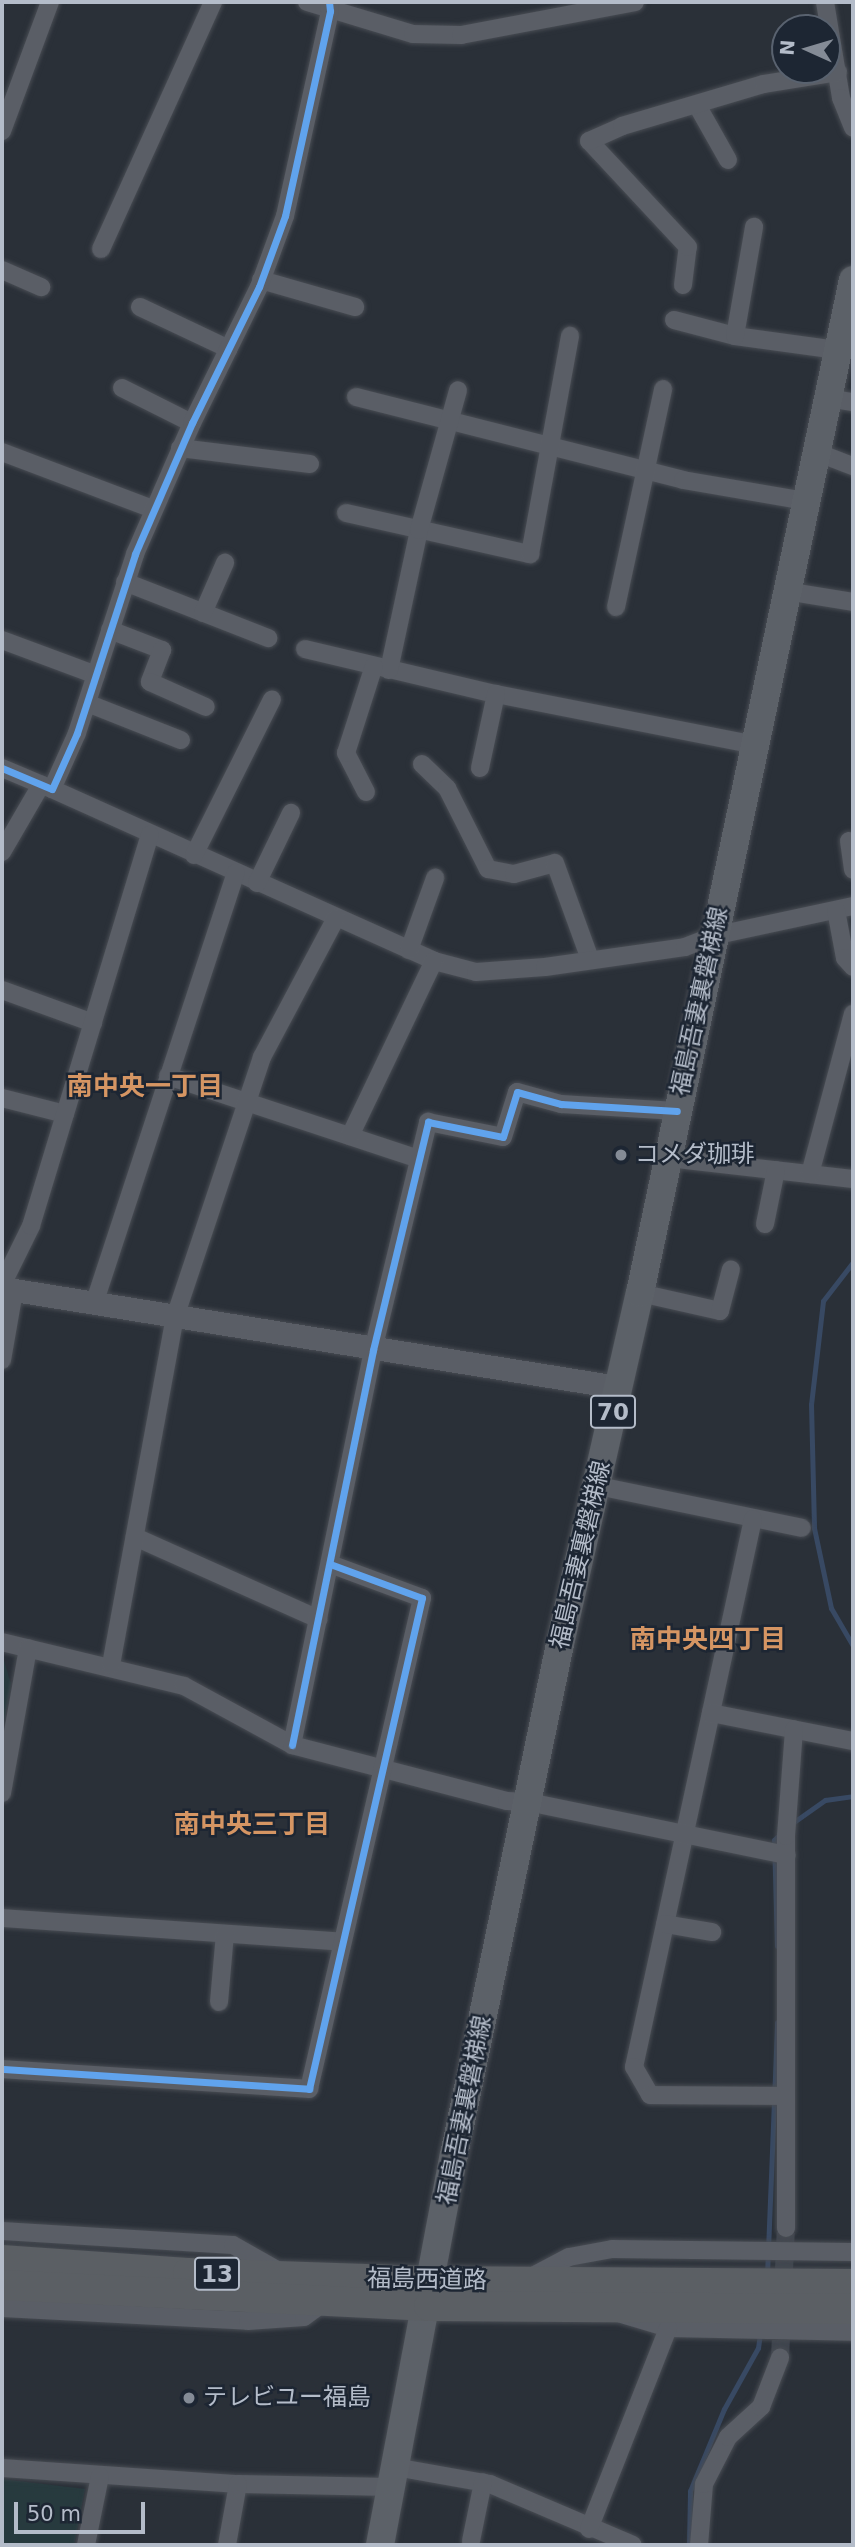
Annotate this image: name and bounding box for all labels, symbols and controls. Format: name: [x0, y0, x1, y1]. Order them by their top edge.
north arrow: [771, 14, 841, 84]
text: N: [776, 39, 799, 56]
street label: 福島吾妻裏磐梯線: [666, 904, 734, 1098]
district label: 南中央一丁目: [67, 1071, 223, 1103]
place label: コメダ珈琲: [635, 1141, 755, 1169]
marker: コメダ珈琲: [613, 1147, 629, 1163]
road number: 70: [588, 1392, 638, 1432]
street label: 福島吾妻裏磐梯線: [545, 1458, 617, 1652]
district label: 南中央四丁目: [630, 1624, 786, 1656]
district label: 南中央三丁目: [174, 1809, 330, 1841]
street label: 福島吾妻裏磐梯線: [433, 2013, 497, 2207]
road number: 13: [192, 2254, 242, 2294]
street label: 福島西道路: [367, 2265, 487, 2295]
place label: テレビユー福島: [203, 2384, 371, 2412]
marker: テレビユー福島: [181, 2390, 197, 2406]
scale bar: [18, 2488, 149, 2532]
text: 50 m: [27, 2502, 81, 2526]

